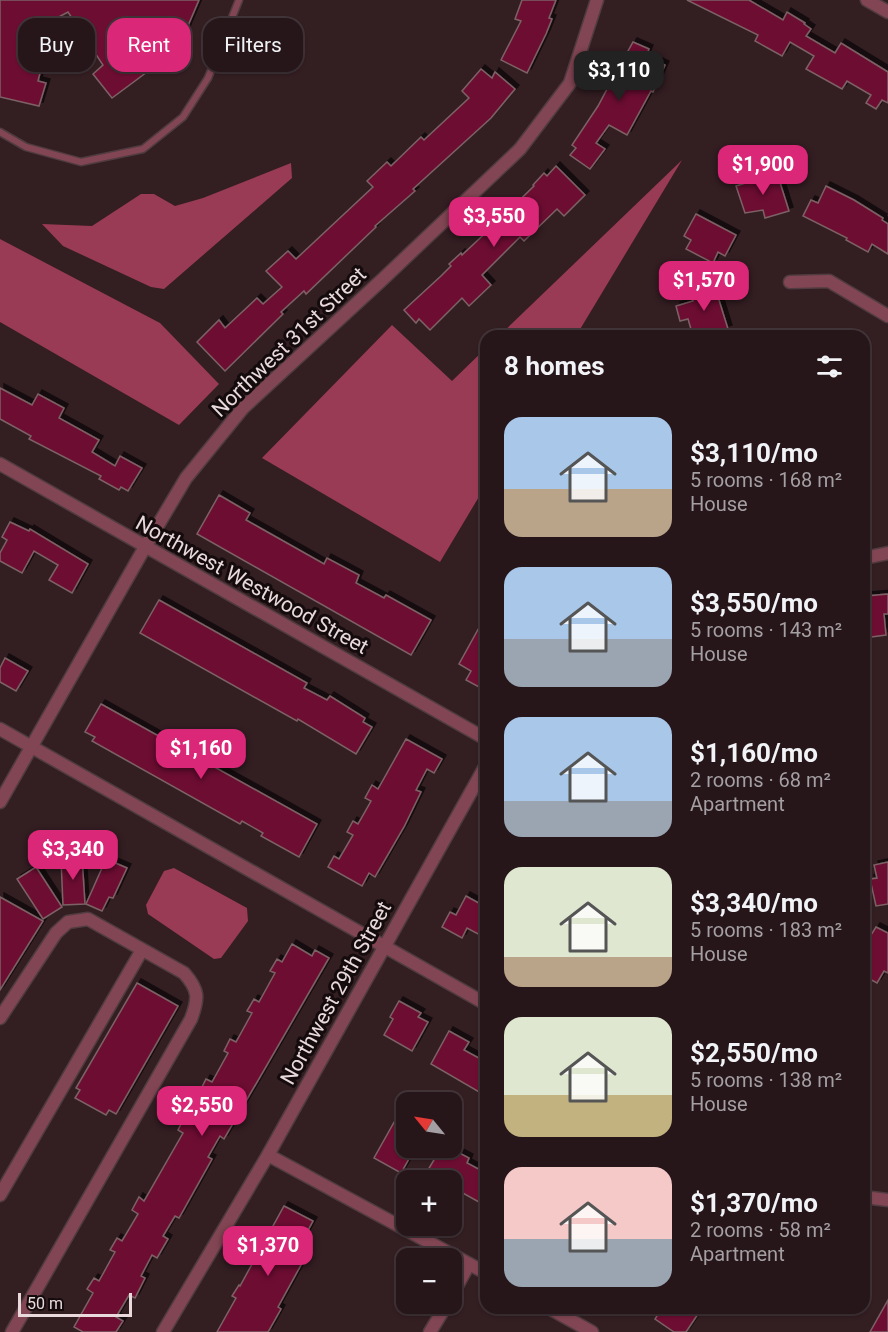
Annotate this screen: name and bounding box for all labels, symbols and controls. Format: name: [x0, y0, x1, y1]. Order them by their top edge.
chip: Buy: [18, 18, 95, 72]
chip: Rent: [107, 18, 191, 72]
chip: Filters: [203, 18, 303, 72]
pin: $3,110: [570, 51, 668, 102]
text: $3,110: [588, 58, 650, 82]
pin: $1,900: [714, 145, 812, 196]
text: $1,900: [732, 152, 794, 176]
pin: $3,550: [445, 197, 543, 248]
text: $3,550: [463, 204, 525, 228]
pin: $1,570: [655, 261, 753, 312]
street label: Northwest 31st Street: [207, 262, 371, 422]
text: $1,570: [673, 268, 735, 292]
icon: filters: [813, 350, 846, 383]
text: 8 homes: [504, 351, 605, 381]
text: $3,110/mo: [690, 438, 818, 468]
icon: home: [552, 441, 624, 513]
text: 5 rooms · 168 m²: [690, 468, 842, 492]
text: House: [690, 492, 748, 516]
street label: Northwest Westwood Street: [132, 511, 373, 659]
text: $3,550/mo: [690, 588, 818, 618]
icon: home: [552, 591, 624, 663]
text: 5 rooms · 143 m²: [690, 618, 842, 642]
text: House: [690, 642, 748, 666]
pin: $1,160: [152, 729, 250, 780]
text: $1,160: [170, 736, 232, 760]
text: $1,160/mo: [690, 738, 818, 768]
icon: home: [552, 741, 624, 813]
text: 2 rooms · 68 m²: [690, 768, 831, 792]
text: Apartment: [690, 792, 785, 816]
pin: $3,340: [24, 830, 122, 881]
text: $3,340: [42, 837, 104, 861]
text: $3,340/mo: [690, 888, 818, 918]
icon: home: [552, 891, 624, 963]
street label: Northwest 29th Street: [276, 897, 396, 1089]
text: 5 rooms · 183 m²: [690, 918, 842, 942]
text: House: [690, 942, 748, 966]
text: $2,550/mo: [690, 1038, 818, 1068]
icon: home: [552, 1041, 624, 1113]
text: 5 rooms · 138 m²: [690, 1068, 842, 1092]
pin: $2,550: [153, 1086, 251, 1137]
north arrow: [396, 1092, 462, 1158]
map controls: [396, 1092, 462, 1314]
text: House: [690, 1092, 748, 1116]
text: $2,550: [171, 1093, 233, 1117]
button: +: [396, 1170, 462, 1236]
text: $1,370/mo: [690, 1188, 818, 1218]
icon: home: [552, 1191, 624, 1263]
text: 2 rooms · 58 m²: [690, 1218, 831, 1242]
pin: $1,370: [219, 1226, 317, 1277]
text: $1,370: [237, 1233, 299, 1257]
text: Apartment: [690, 1242, 785, 1266]
button: −: [396, 1248, 462, 1314]
scale bar: [18, 1290, 132, 1318]
text: 50 m: [27, 1294, 63, 1313]

